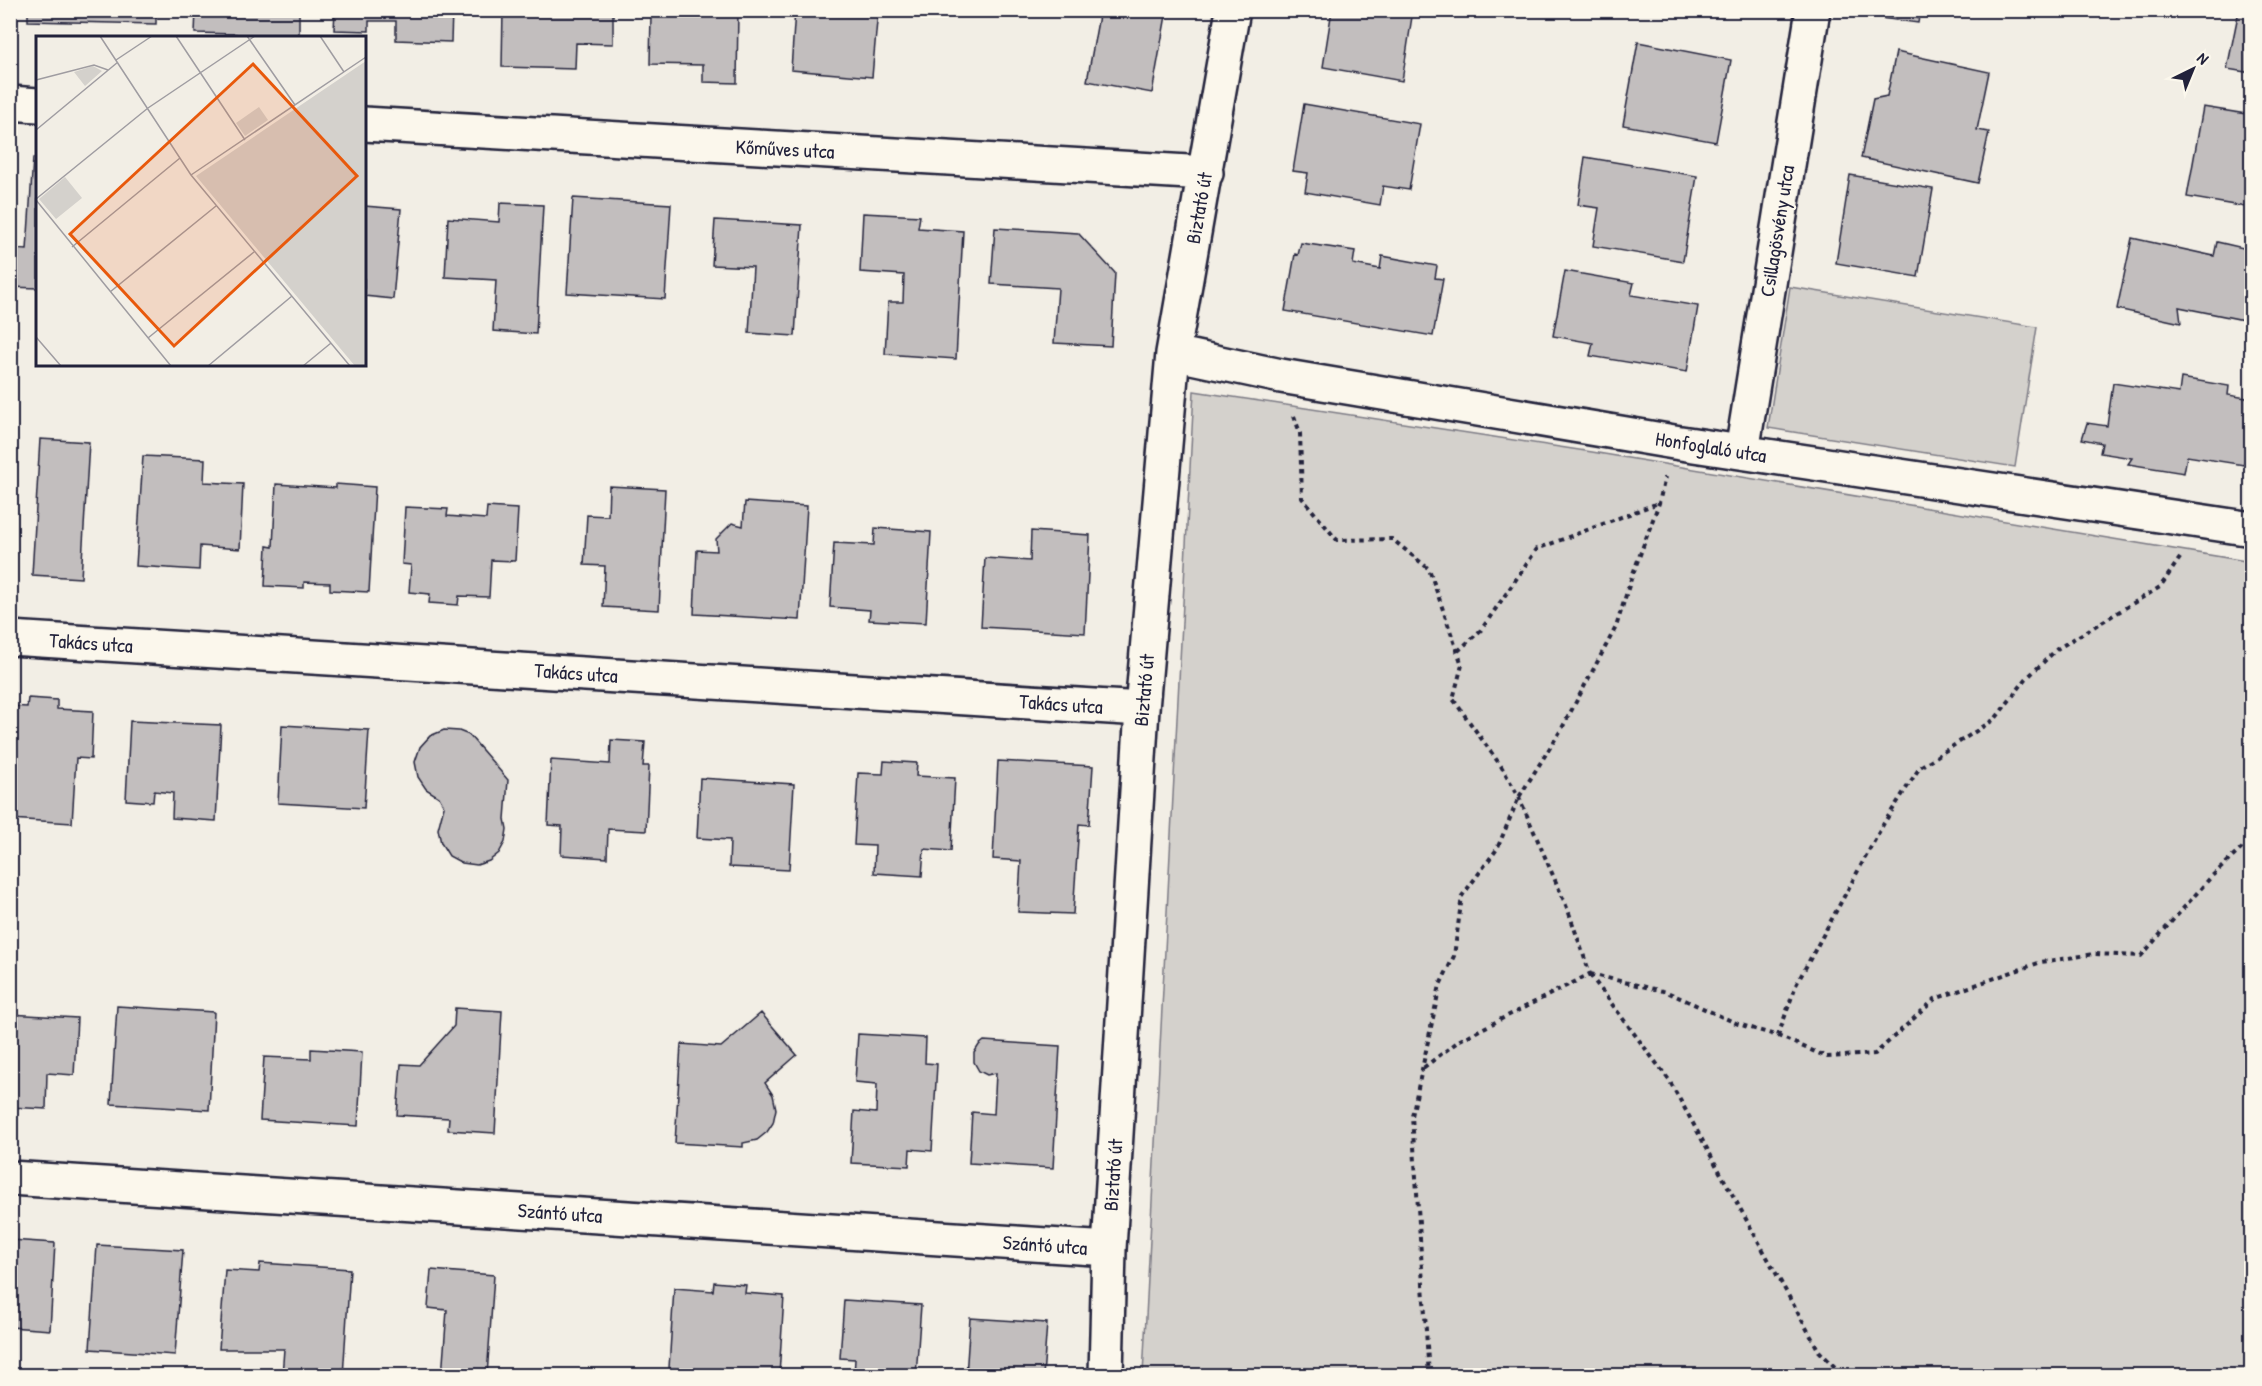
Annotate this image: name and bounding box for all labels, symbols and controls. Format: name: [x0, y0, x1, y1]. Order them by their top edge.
inset map: [36, 36, 366, 366]
north arrow: [2163, 39, 2223, 99]
text: N: [2193, 47, 2214, 69]
street label: Kőműves utca: [735, 132, 835, 165]
street label: Csillagösvény utca: [1753, 163, 1800, 299]
street label: Biztató út: [1179, 169, 1218, 246]
street label: Honfoglaló utca: [1654, 424, 1769, 469]
street label: Takács utca: [48, 626, 134, 659]
street label: Biztató út: [1127, 652, 1160, 727]
street label: Takács utca: [533, 656, 619, 689]
street label: Takács utca: [1018, 687, 1104, 720]
street label: Biztató út: [1097, 1137, 1129, 1212]
street label: Szántó utca: [517, 1196, 603, 1229]
street label: Szántó utca: [1002, 1228, 1088, 1261]

